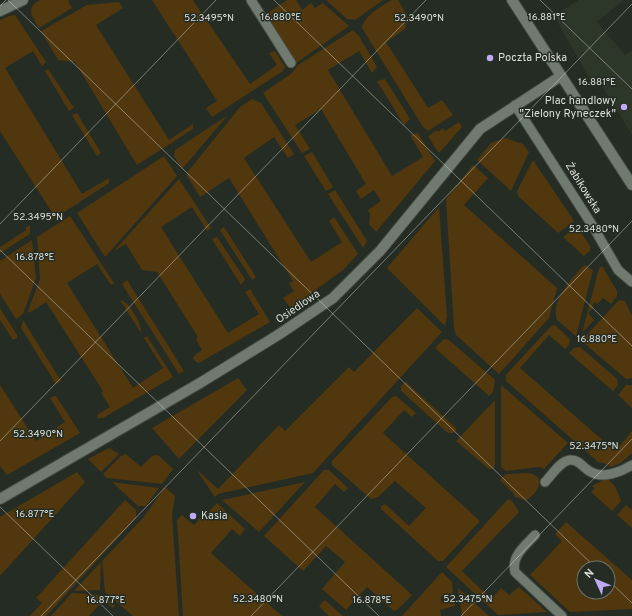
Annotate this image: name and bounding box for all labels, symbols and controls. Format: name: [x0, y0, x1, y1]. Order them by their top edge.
text: 16.880°E: [261, 11, 301, 24]
text: 16.881°E: [528, 11, 566, 24]
text: 52.3495°N: [184, 12, 234, 25]
text: 52.3490°N: [394, 12, 444, 25]
place label: Poczta Polska: [498, 51, 567, 65]
marker: Poczta Polska: [485, 53, 495, 63]
text: 16.881°E: [578, 76, 616, 89]
place label: Plac handlowy "Zielony Ryneczek": [520, 94, 616, 121]
marker: Plac handlowy "Zielony Ryneczek": [619, 102, 629, 112]
street label: Żabikowska: [562, 159, 605, 216]
text: 52.3495°N: [13, 211, 63, 224]
text: 52.3480°N: [569, 223, 619, 236]
text: 16.878°E: [15, 251, 55, 264]
street label: Osiedlowa: [273, 287, 323, 327]
text: 16.880°E: [577, 333, 617, 346]
text: 52.3490°N: [13, 428, 63, 441]
text: 52.3475°N: [569, 440, 619, 453]
text: 16.877°E: [16, 508, 54, 521]
place label: Kasia: [201, 509, 228, 523]
marker: Kasia: [188, 511, 198, 521]
north arrow: [576, 560, 616, 600]
text: N: [582, 566, 597, 581]
text: 52.3480°N: [233, 593, 283, 606]
text: 52.3475°N: [443, 593, 493, 606]
text: 16.877°E: [87, 594, 125, 607]
text: 16.878°E: [352, 594, 392, 607]

